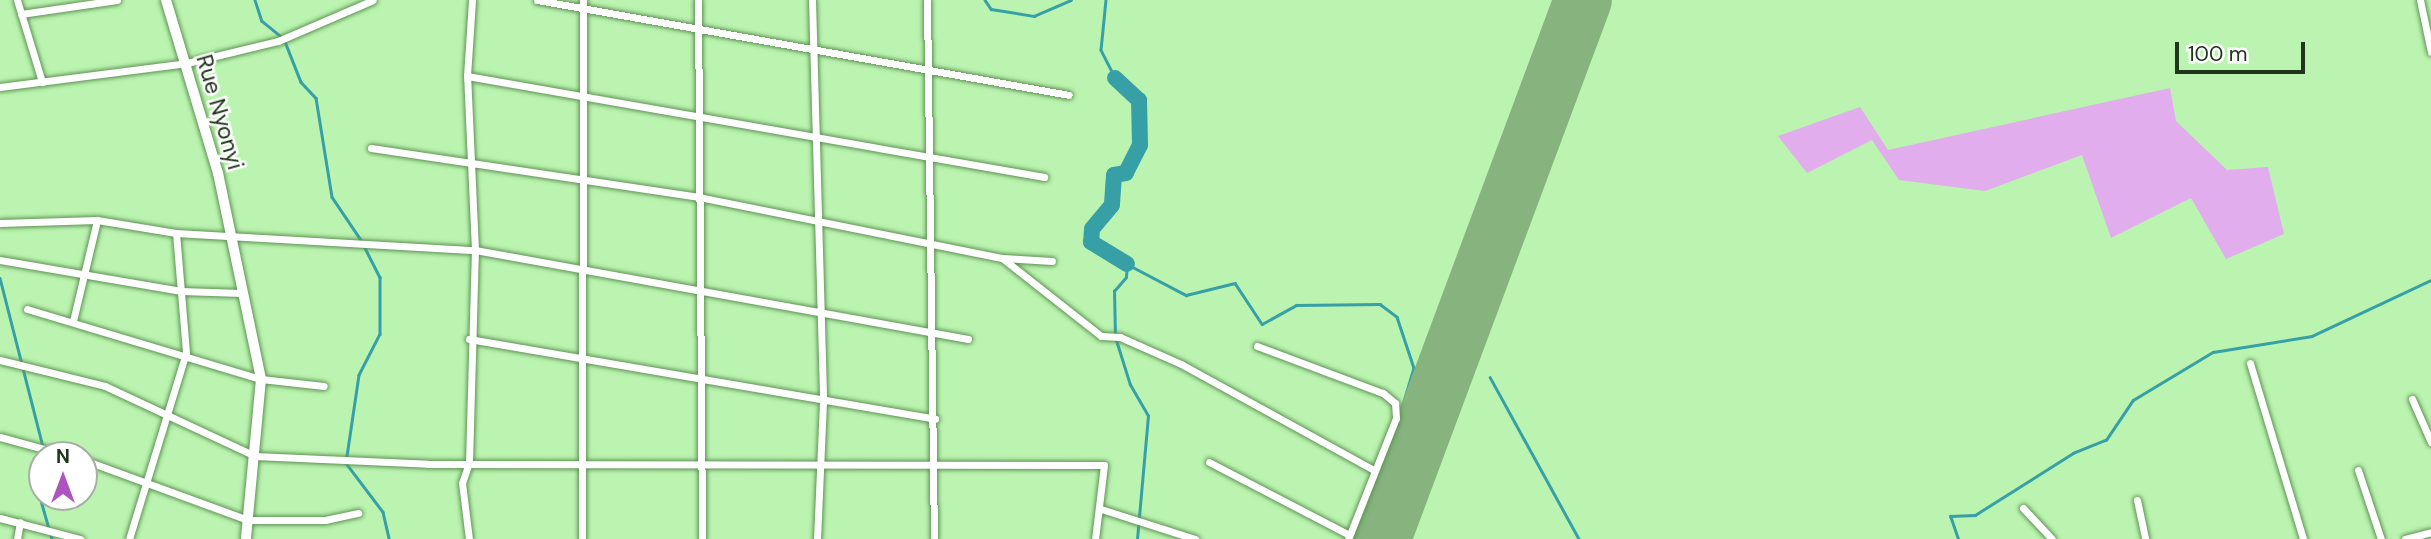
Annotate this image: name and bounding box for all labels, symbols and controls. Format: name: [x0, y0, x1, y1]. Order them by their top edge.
scale bar: [2179, 28, 2308, 72]
text: 100 m: [2188, 40, 2248, 68]
street label: Rue Nyonyi: [190, 51, 250, 173]
north arrow: [28, 441, 98, 511]
text: N: [56, 444, 70, 469]

